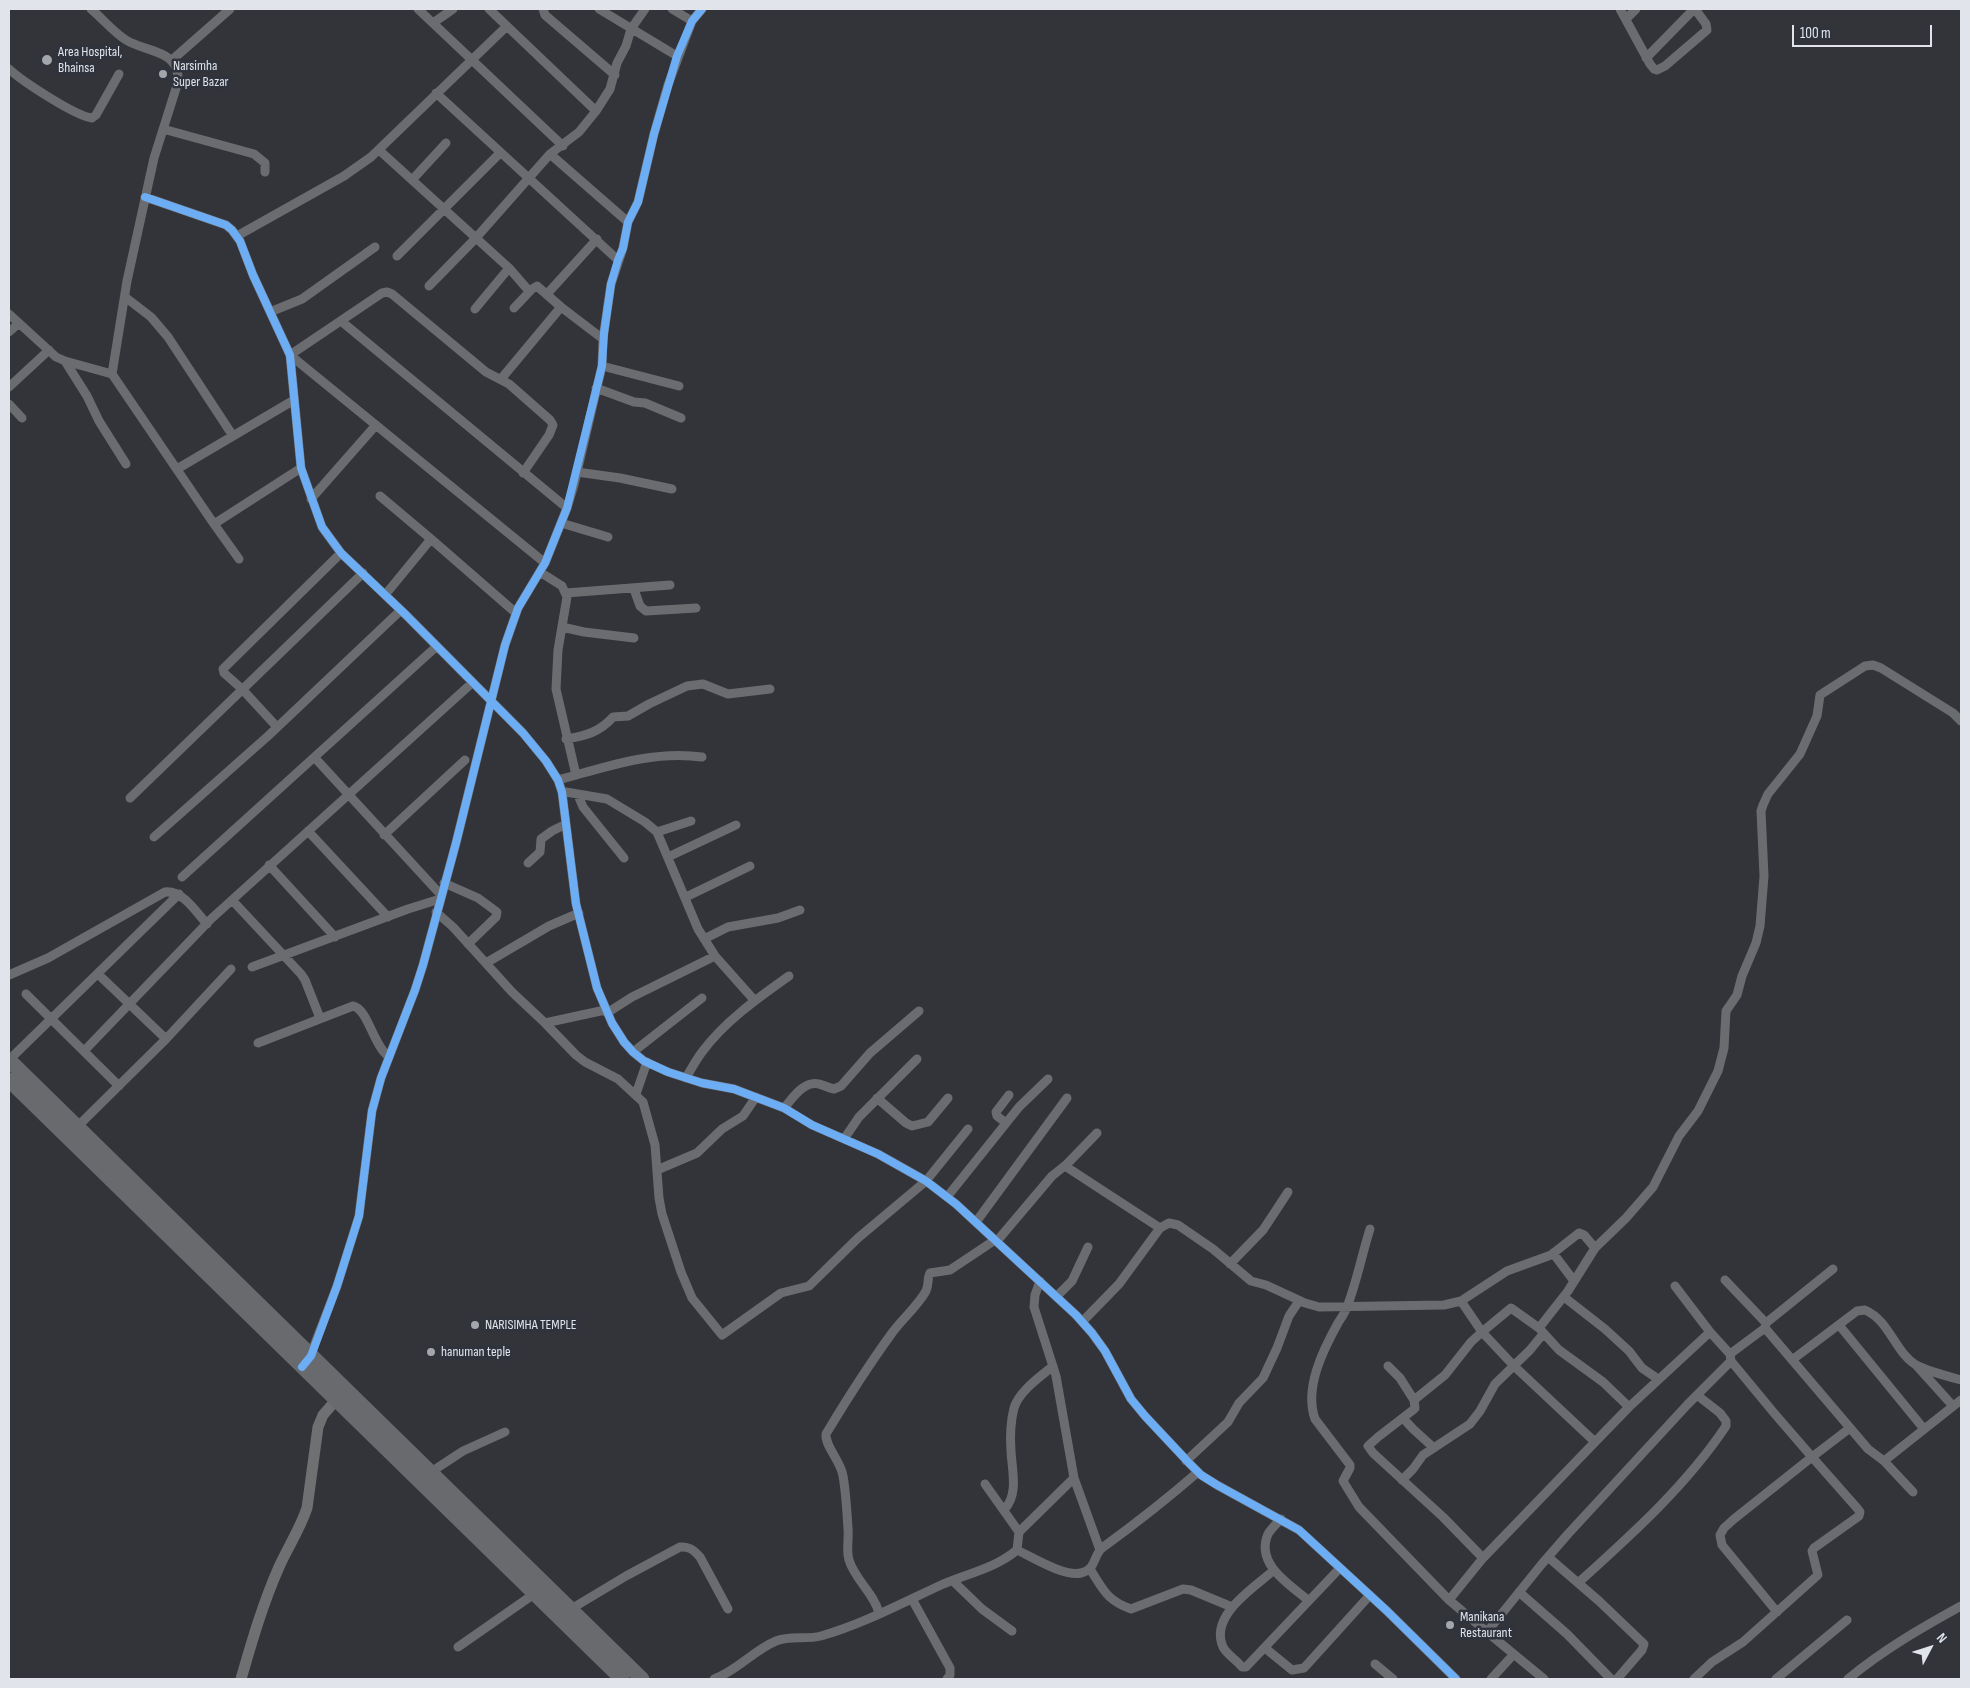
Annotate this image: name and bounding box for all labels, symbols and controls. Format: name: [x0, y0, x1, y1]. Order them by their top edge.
scale bar: [1795, 15, 1935, 47]
text: 100 m: [1800, 24, 1831, 43]
place label: Area Hospital, Bhainsa: [58, 44, 123, 76]
marker: Area Hospital, Bhainsa: [40, 53, 54, 67]
place label: Narsimha Super Bazar: [173, 58, 229, 90]
marker: Narsimha Super Bazar: [157, 68, 169, 80]
place label: NARISIMHA TEMPLE: [485, 1317, 577, 1333]
marker: NARISIMHA TEMPLE: [469, 1319, 481, 1331]
place label: hanuman teple: [441, 1344, 511, 1360]
marker: hanuman teple: [425, 1346, 437, 1358]
place label: Manikana Restaurant: [1460, 1609, 1512, 1641]
marker: Manikana Restaurant: [1444, 1619, 1456, 1631]
north arrow: [1905, 1623, 1955, 1673]
text: N: [1933, 1630, 1951, 1646]

